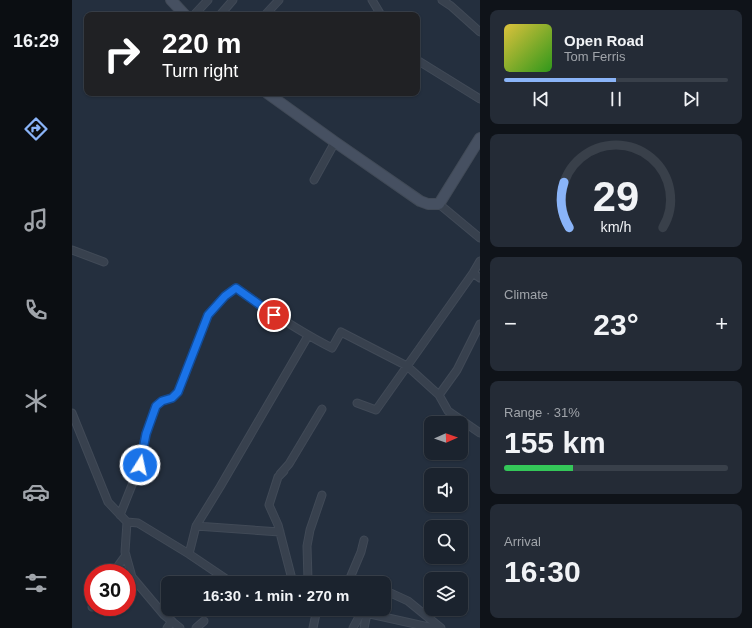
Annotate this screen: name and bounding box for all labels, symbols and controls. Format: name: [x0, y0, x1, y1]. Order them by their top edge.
icon: right: [96, 28, 148, 80]
text: 220 m: [162, 28, 241, 59]
text: 16:29: [13, 31, 59, 51]
text: Open Road: [564, 32, 644, 49]
text: Tom Ferris: [564, 49, 625, 64]
text: Turn right: [162, 61, 238, 81]
icon: previous: [530, 88, 552, 110]
icon: pause: [605, 88, 627, 110]
icon: next: [680, 88, 702, 110]
icon: directions: [22, 115, 50, 143]
text: 29: [593, 173, 639, 220]
icon: music: [22, 206, 50, 234]
text: km/h: [601, 219, 632, 235]
text: Climate: [504, 287, 548, 302]
icon: phone: [22, 296, 50, 324]
pin: [257, 298, 291, 332]
icon: arrive: [263, 304, 285, 326]
text: 23°: [593, 308, 639, 341]
text: −: [504, 311, 517, 336]
text: +: [715, 311, 728, 336]
icon: climate: [22, 387, 50, 415]
text: Range · 31%: [504, 405, 580, 420]
north arrow: [424, 416, 468, 460]
map controls: [424, 416, 468, 616]
text: 155 km: [504, 426, 606, 459]
position arrow: [119, 444, 161, 486]
button: sound: [424, 468, 468, 512]
icon: car: [22, 478, 50, 506]
button: search: [424, 520, 468, 564]
text: Arrival: [504, 534, 541, 549]
text: 16:30: [504, 555, 581, 588]
speed limit sign: 30: [84, 564, 136, 616]
icon: filters: [22, 569, 50, 597]
button: layers: [424, 572, 468, 616]
text: 16:30 · 1 min · 270 m: [203, 587, 349, 604]

